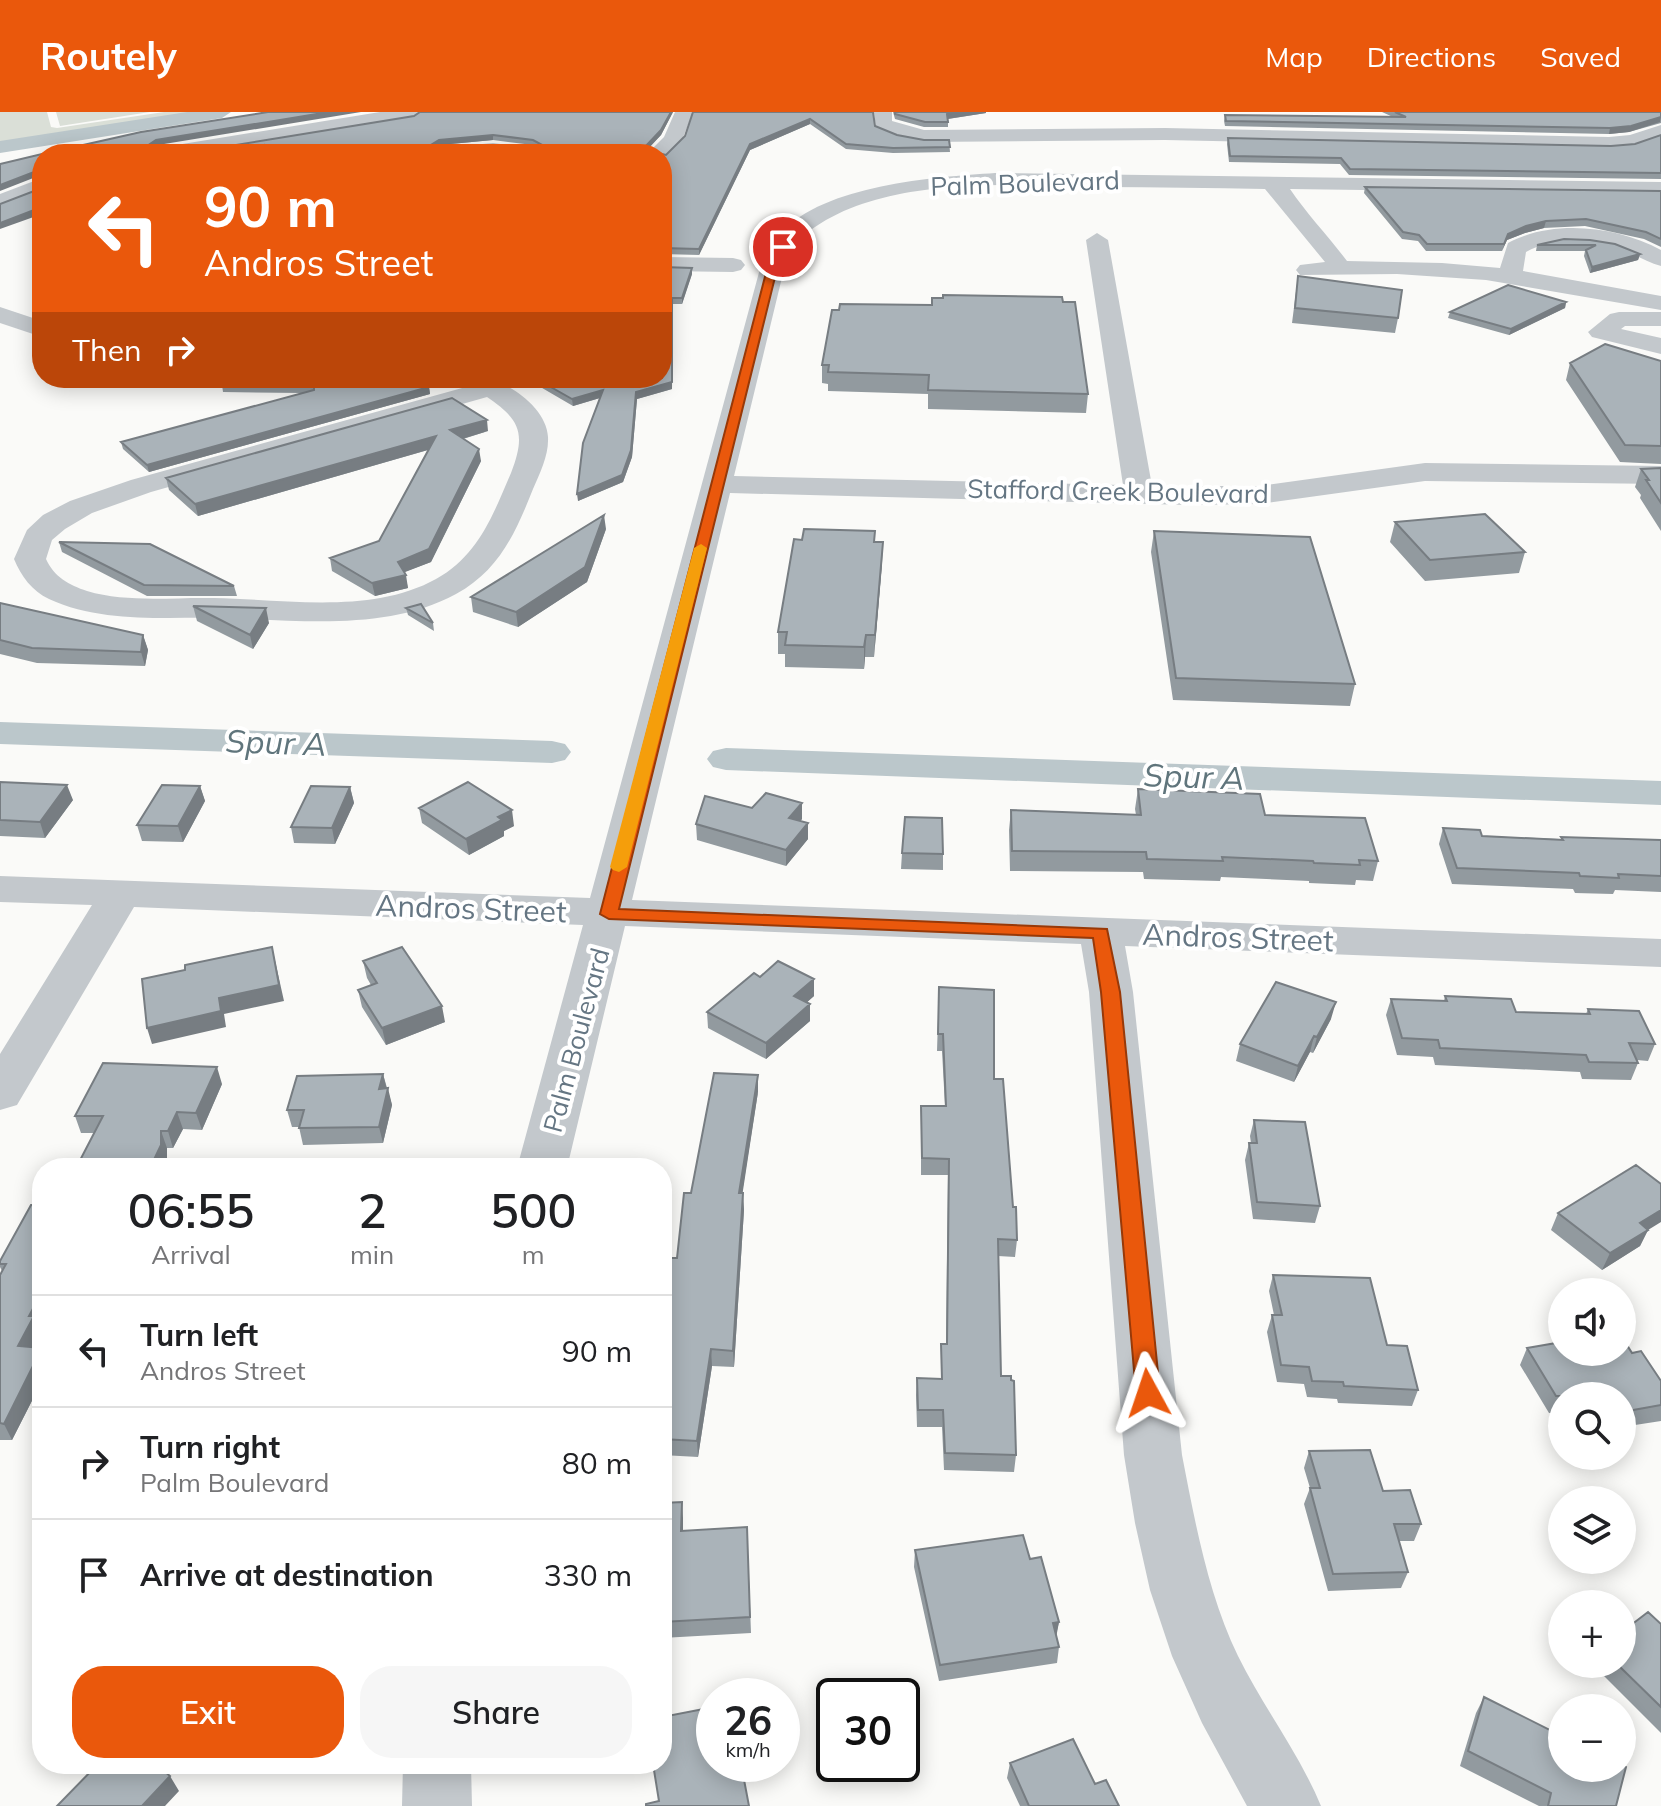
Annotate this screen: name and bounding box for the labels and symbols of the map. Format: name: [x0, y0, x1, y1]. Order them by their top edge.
street label: Palm Boulevard: [930, 163, 1120, 203]
pin: [749, 213, 817, 281]
street label: Stafford Creek Boulevard: [967, 472, 1269, 510]
water label: Spur A: [225, 720, 327, 764]
water label: Spur A: [1143, 754, 1245, 798]
street label: Andros Street: [375, 886, 567, 930]
street label: Andros Street: [1142, 915, 1334, 959]
street label: Palm Boulevard: [536, 944, 616, 1136]
position arrow: [1106, 1351, 1190, 1435]
speed limit sign: 30: [816, 1678, 920, 1782]

